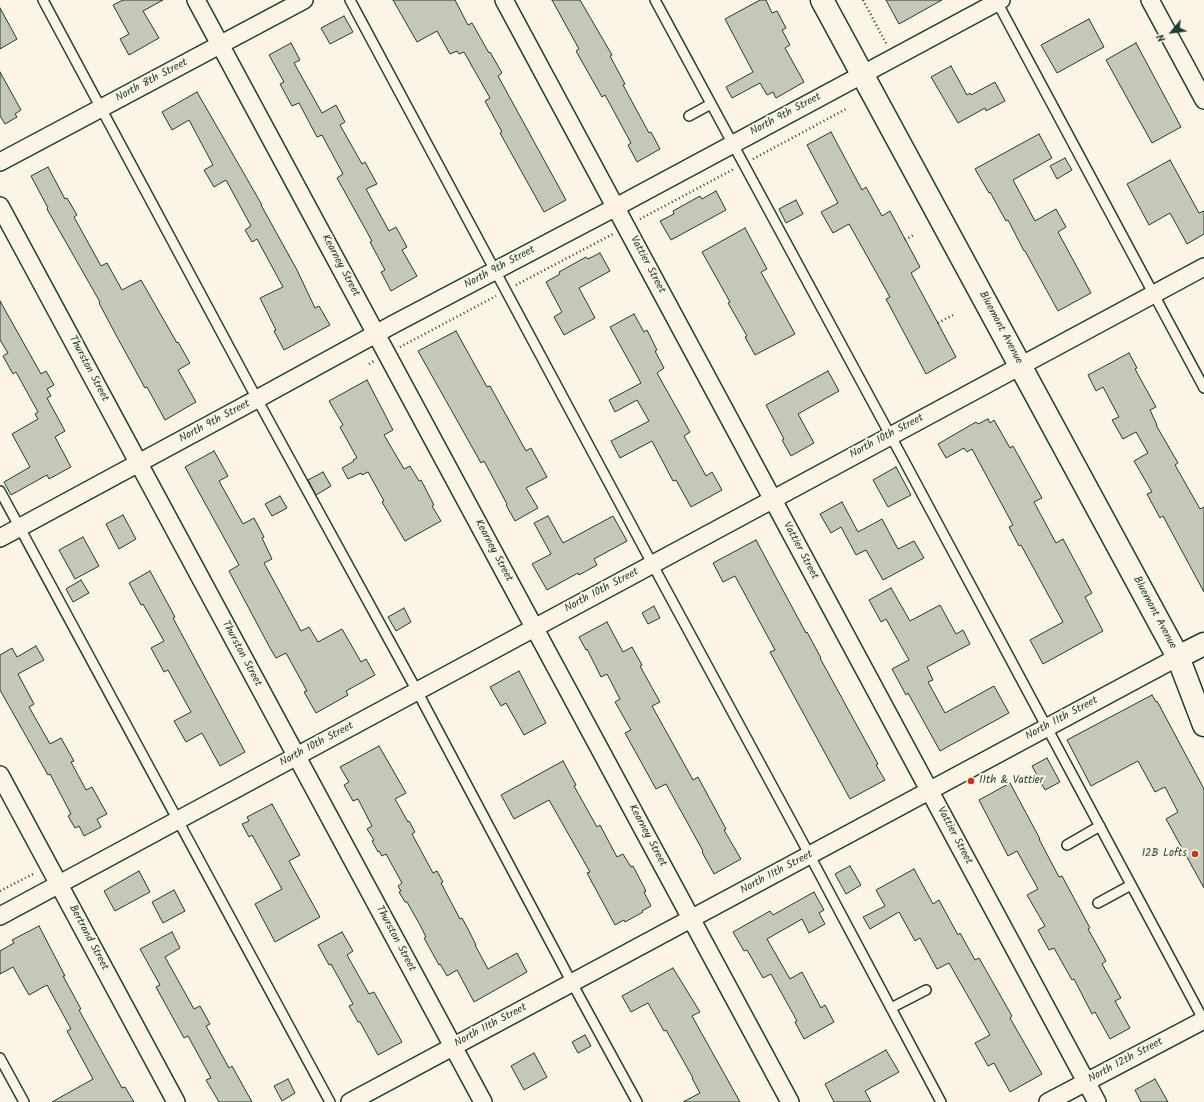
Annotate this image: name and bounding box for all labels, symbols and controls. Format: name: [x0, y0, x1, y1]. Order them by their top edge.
north arrow: [1152, 12, 1192, 52]
text: N: [1152, 30, 1171, 45]
street label: North 8th Street: [114, 56, 190, 106]
street label: North 9th Street: [748, 91, 824, 139]
street label: Kearney Street: [318, 233, 362, 299]
street label: Vattier Street: [626, 234, 668, 296]
street label: North 9th Street: [462, 244, 538, 292]
street label: Bluemont Avenue: [975, 289, 1025, 367]
street label: Thurston Street: [65, 334, 111, 404]
street label: North 9th Street: [177, 398, 253, 446]
street label: North 10th Street: [848, 412, 926, 462]
street label: Kearney Street: [471, 518, 515, 584]
street label: Vattier Street: [779, 520, 821, 582]
street label: North 10th Street: [563, 566, 641, 616]
street label: Bluemont Avenue: [1129, 574, 1179, 652]
street label: Thurston Street: [218, 619, 264, 689]
street label: North 11th Street: [1024, 694, 1100, 744]
street label: North 10th Street: [278, 720, 356, 770]
place label: 11th & Vattier: [979, 774, 1043, 788]
marker: 11th & Vattier: [966, 776, 976, 786]
street label: Kearney Street: [625, 803, 669, 869]
street label: Vattier Street: [933, 805, 975, 867]
place label: 12B Lofts: [1142, 847, 1187, 861]
street label: North 11th Street: [739, 848, 815, 898]
marker: 12B Lofts: [1190, 849, 1200, 859]
street label: Bertrand Street: [65, 903, 111, 973]
street label: Thurston Street: [372, 904, 418, 974]
street label: North 11th Street: [453, 1001, 529, 1051]
street label: North 12th Street: [1086, 1036, 1166, 1086]

